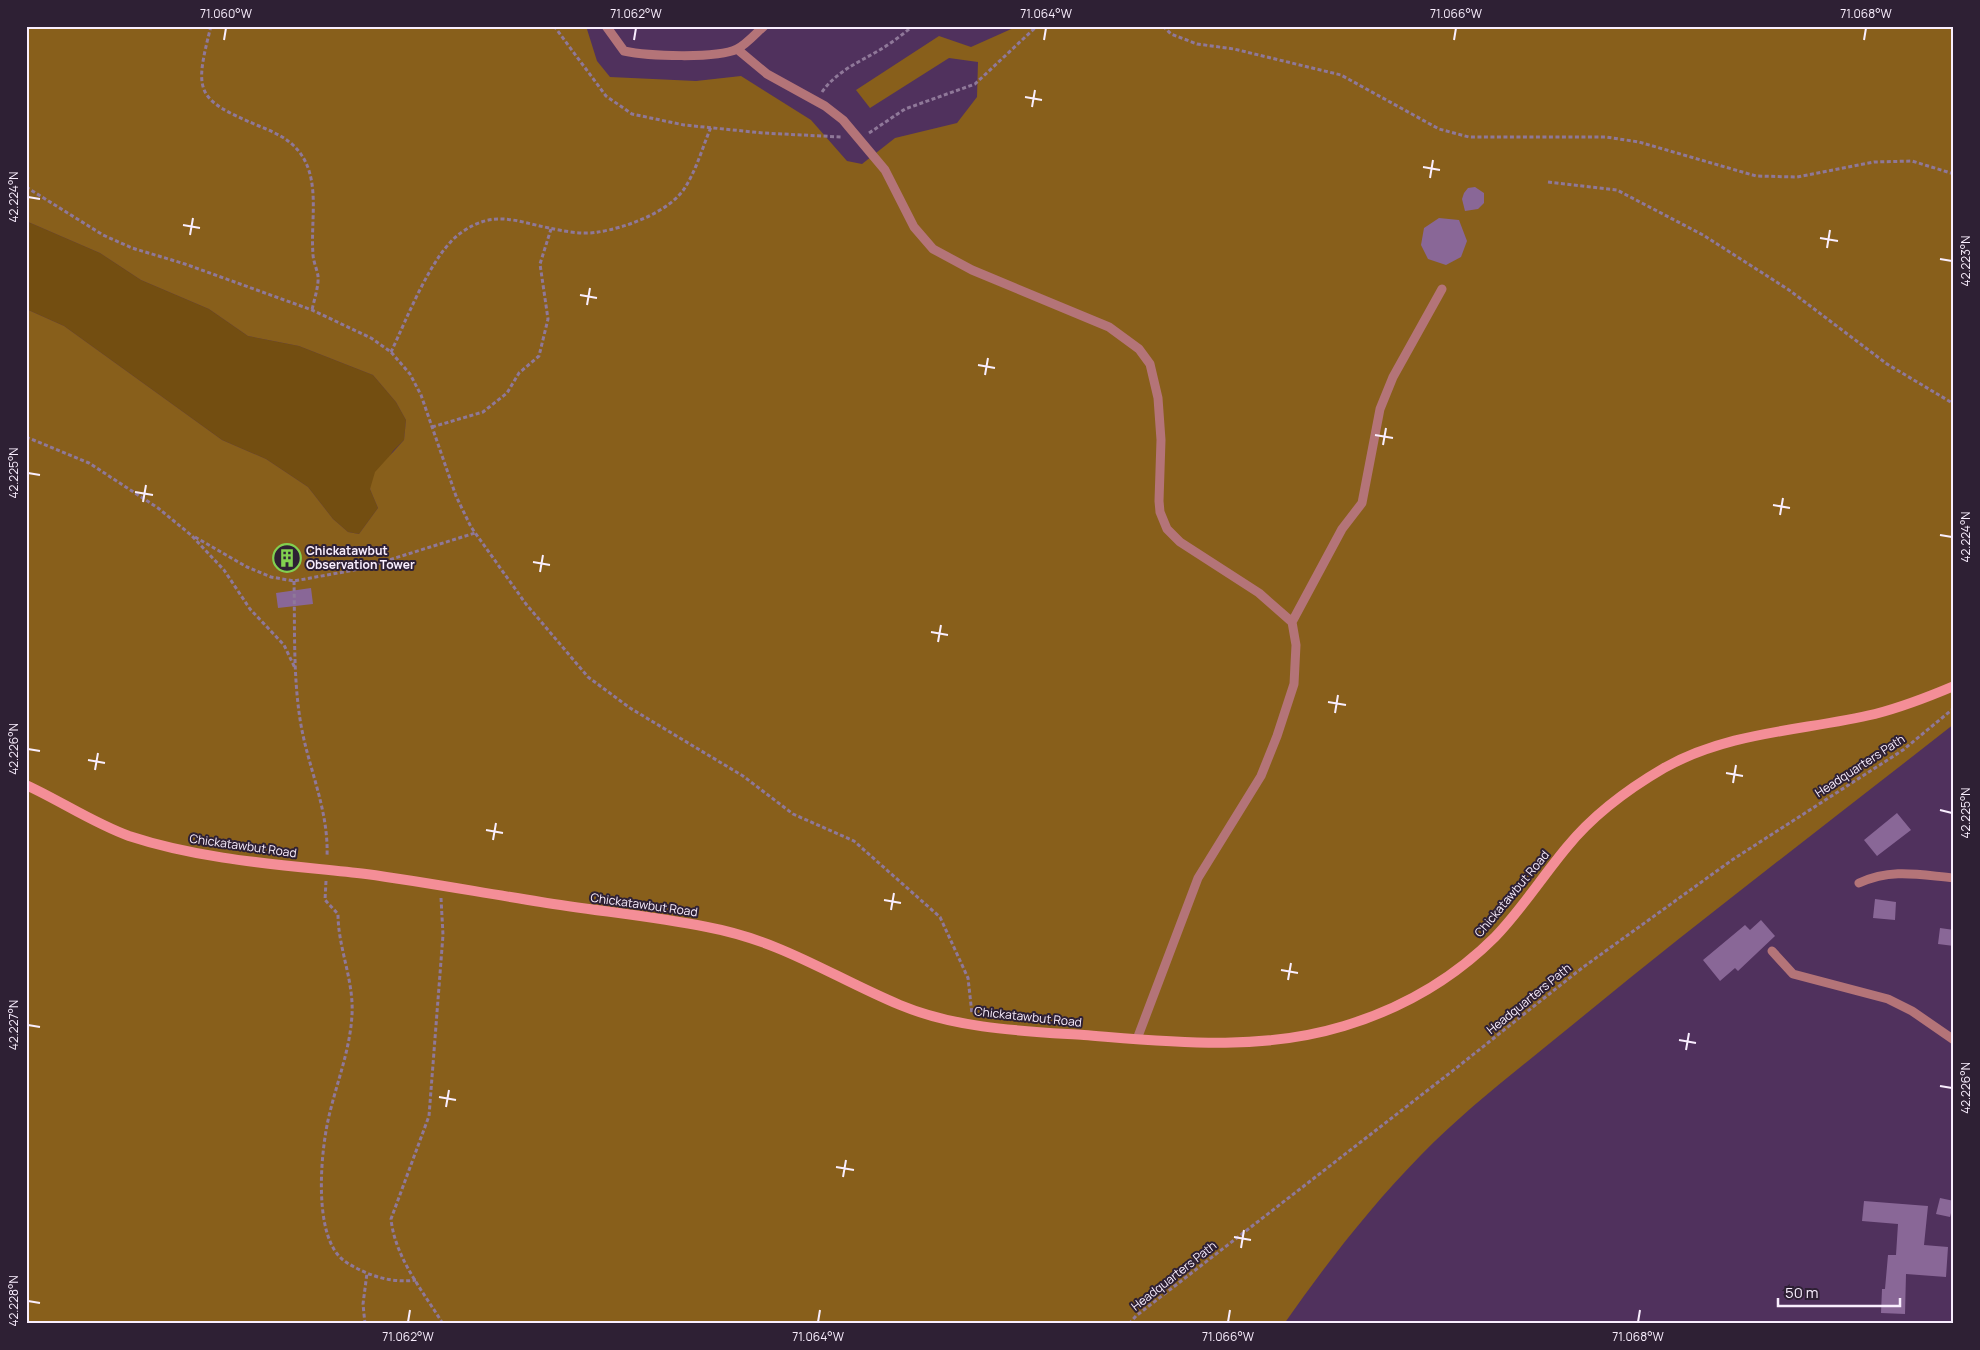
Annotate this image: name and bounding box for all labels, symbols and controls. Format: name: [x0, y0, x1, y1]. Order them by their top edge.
text: 71.060°W: [200, 5, 253, 22]
text: 71.062°W: [610, 5, 663, 22]
text: 71.064°W: [1020, 5, 1073, 22]
text: 71.066°W: [1430, 5, 1483, 22]
text: 71.068°W: [1840, 5, 1893, 22]
text: 42.224°N: [5, 171, 22, 223]
text: 42.223°N: [1957, 236, 1974, 286]
text: 42.225°N: [5, 447, 22, 499]
text: 42.224°N: [1957, 511, 1974, 563]
place label: Chickatawbut Observation Tower: [306, 542, 415, 573]
building icon: Chickatawbut Observation Tower: [272, 543, 302, 573]
text: 42.226°N: [5, 723, 22, 775]
street label: Headquarters Path: [1811, 730, 1908, 801]
text: 42.225°N: [1957, 787, 1974, 839]
street label: Chickatawbut Road: [188, 830, 298, 861]
street label: Chickatawbut Road: [1470, 847, 1553, 941]
street label: Chickatawbut Road: [589, 889, 699, 920]
street label: Headquarters Path: [1483, 959, 1574, 1038]
text: 42.227°N: [5, 1000, 22, 1050]
street label: Chickatawbut Road: [973, 1002, 1083, 1031]
text: 42.226°N: [1957, 1062, 1974, 1114]
street label: Headquarters Path: [1127, 1237, 1220, 1314]
text: 42.228°N: [5, 1275, 22, 1327]
scale bar: [1778, 1275, 1900, 1307]
text: 50 m: [1785, 1282, 1819, 1303]
text: 71.062°W: [382, 1328, 435, 1345]
text: 71.064°W: [792, 1328, 845, 1345]
text: 71.066°W: [1202, 1328, 1255, 1345]
text: 71.068°W: [1612, 1328, 1665, 1345]

